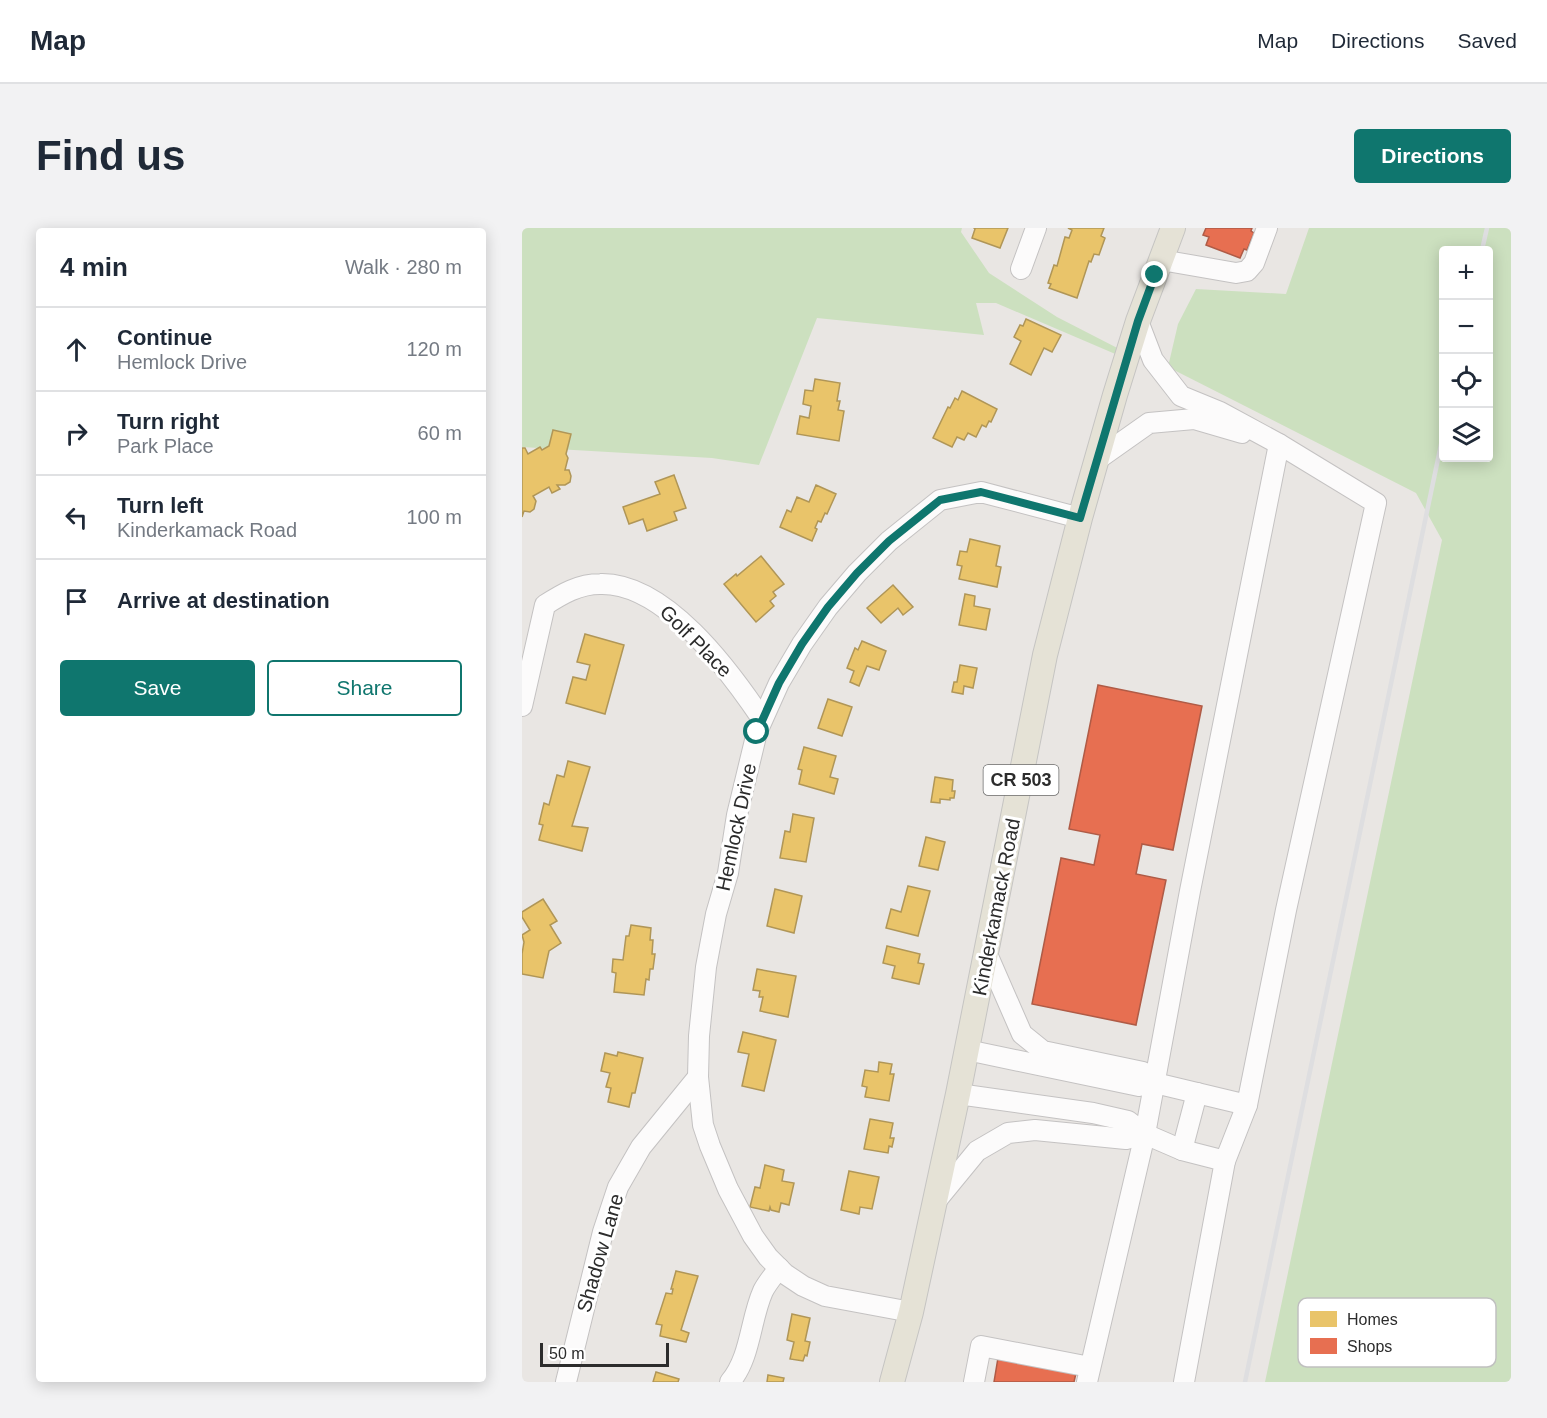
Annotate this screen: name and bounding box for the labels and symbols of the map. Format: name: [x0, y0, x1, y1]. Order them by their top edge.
route end: [1141, 261, 1167, 287]
street label: Golf Place: [656, 601, 736, 681]
route start: [743, 718, 769, 744]
street label: Hemlock Drive: [712, 761, 760, 893]
road number: CR 503: [984, 765, 1058, 795]
street label: Kinderkamack Road: [968, 817, 1024, 997]
street label: Shadow Lane: [573, 1191, 627, 1315]
legend: [1298, 1298, 1496, 1367]
text: Homes: [1347, 1311, 1398, 1328]
text: Shops: [1347, 1338, 1392, 1355]
scale bar: [540, 1340, 669, 1368]

